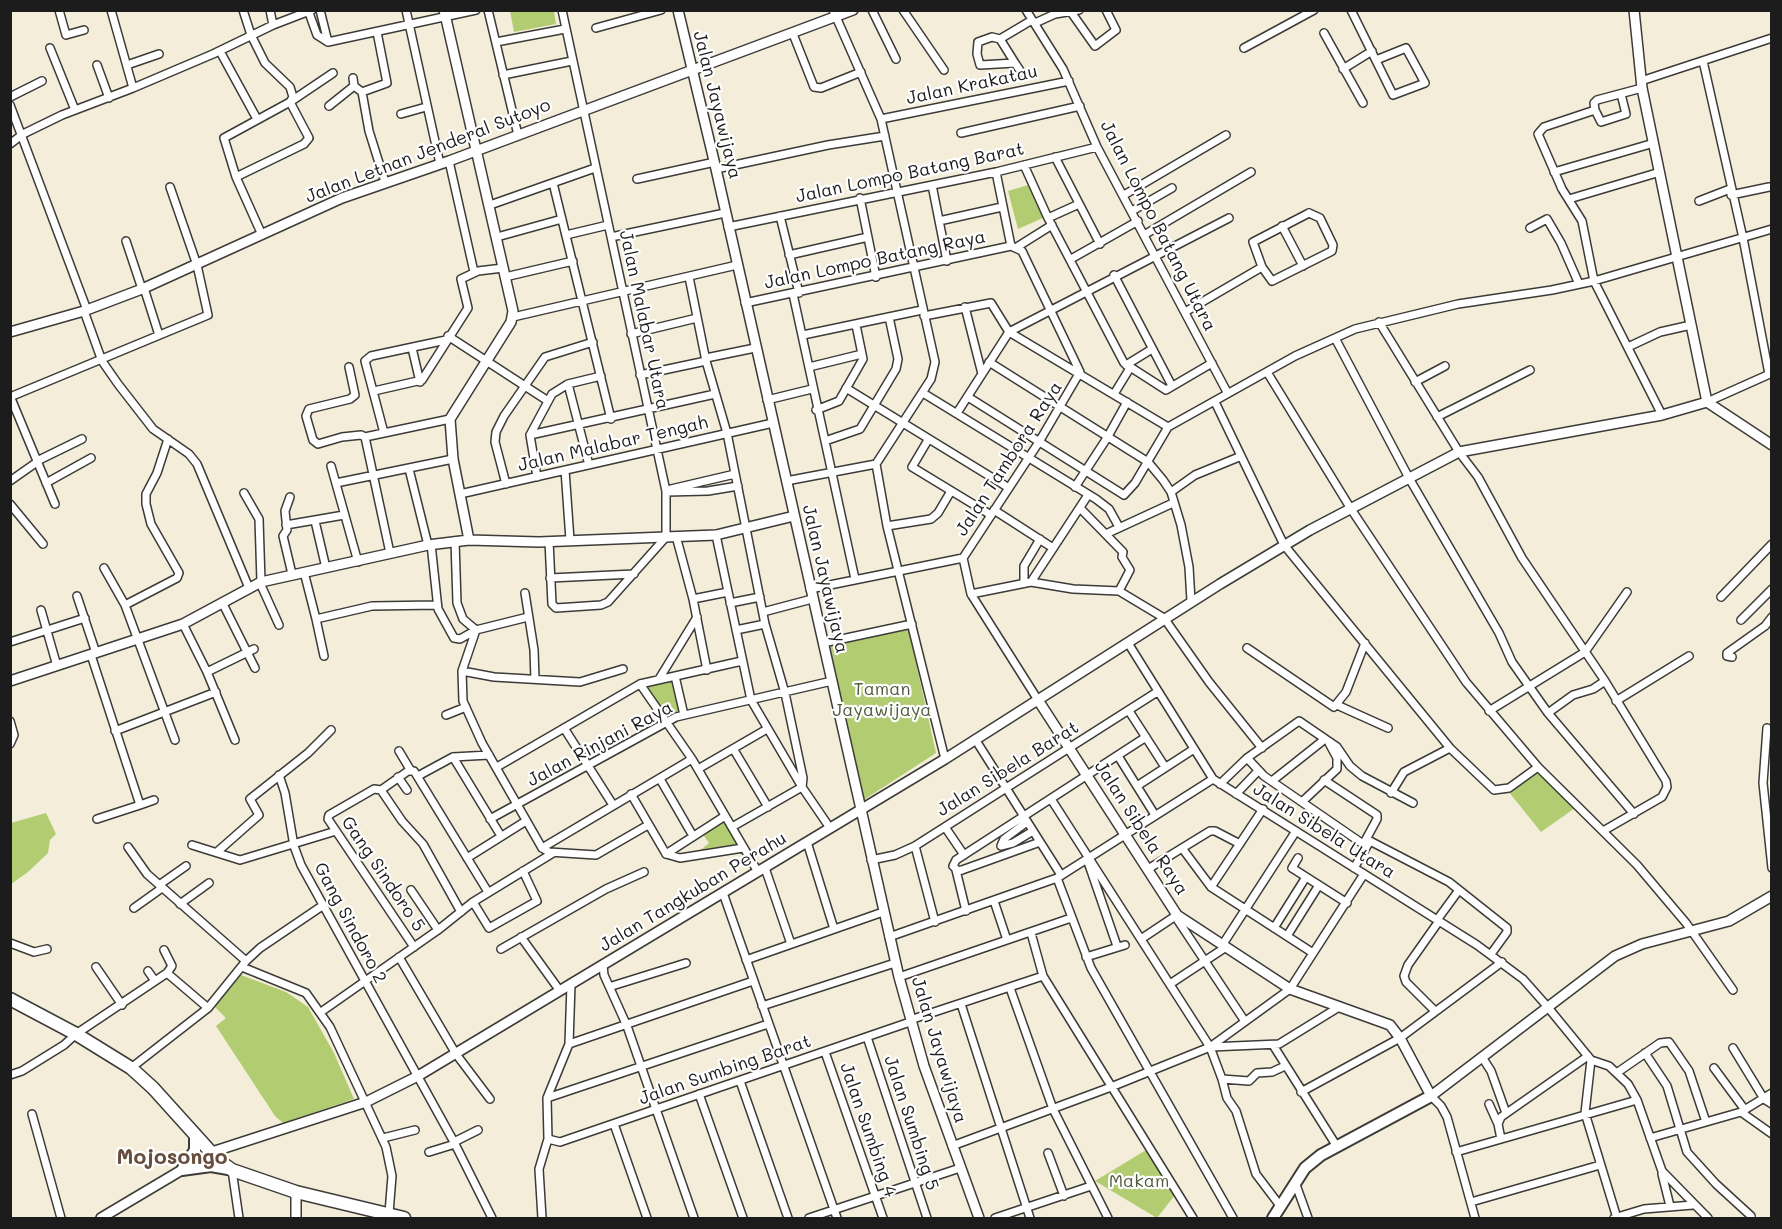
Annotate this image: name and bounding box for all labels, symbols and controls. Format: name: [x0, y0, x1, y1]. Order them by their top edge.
street label: Jalan Jayawijaya: [688, 29, 746, 181]
street label: Jalan Krakatau: [904, 61, 1040, 109]
street label: Jalan Letnan Jenderal Sutoyo: [302, 94, 554, 208]
street label: Jalan Lompo Batang Utara: [1095, 117, 1221, 335]
street label: Jalan Lompo Batang Barat: [794, 138, 1026, 208]
street label: Jalan Lompo Batang Raya: [762, 226, 988, 294]
street label: Jalan Malabar Utara: [614, 228, 674, 412]
street label: Jalan Tambora Raya: [951, 378, 1067, 540]
street label: Jalan Malabar Tengah: [516, 412, 710, 476]
street label: Jalan Jayawijaya: [797, 503, 853, 655]
park label: Taman Jayawijaya: [832, 678, 932, 720]
street label: Jalan Rinjani Raya: [524, 697, 676, 791]
street label: Jalan Sibela Barat: [933, 717, 1083, 821]
street label: Jalan Sibela Raya: [1090, 757, 1192, 899]
street label: Jalan Sibela Utara: [1249, 778, 1399, 884]
street label: Gang Sindoro 5: [336, 812, 430, 936]
street label: Jalan Tangkuban Perahu: [596, 828, 790, 956]
street label: Gang Sindoro 2: [309, 859, 391, 987]
street label: Jalan Jayawijaya: [907, 974, 971, 1126]
street label: Jalan Sumbing Barat: [636, 1030, 814, 1110]
street label: Jalan Sumbing 5: [879, 1053, 943, 1193]
street label: Jalan Sumbing 4: [835, 1060, 901, 1200]
district label: Mojosongo: [116, 1145, 228, 1171]
park label: Makam: [1109, 1170, 1169, 1192]

